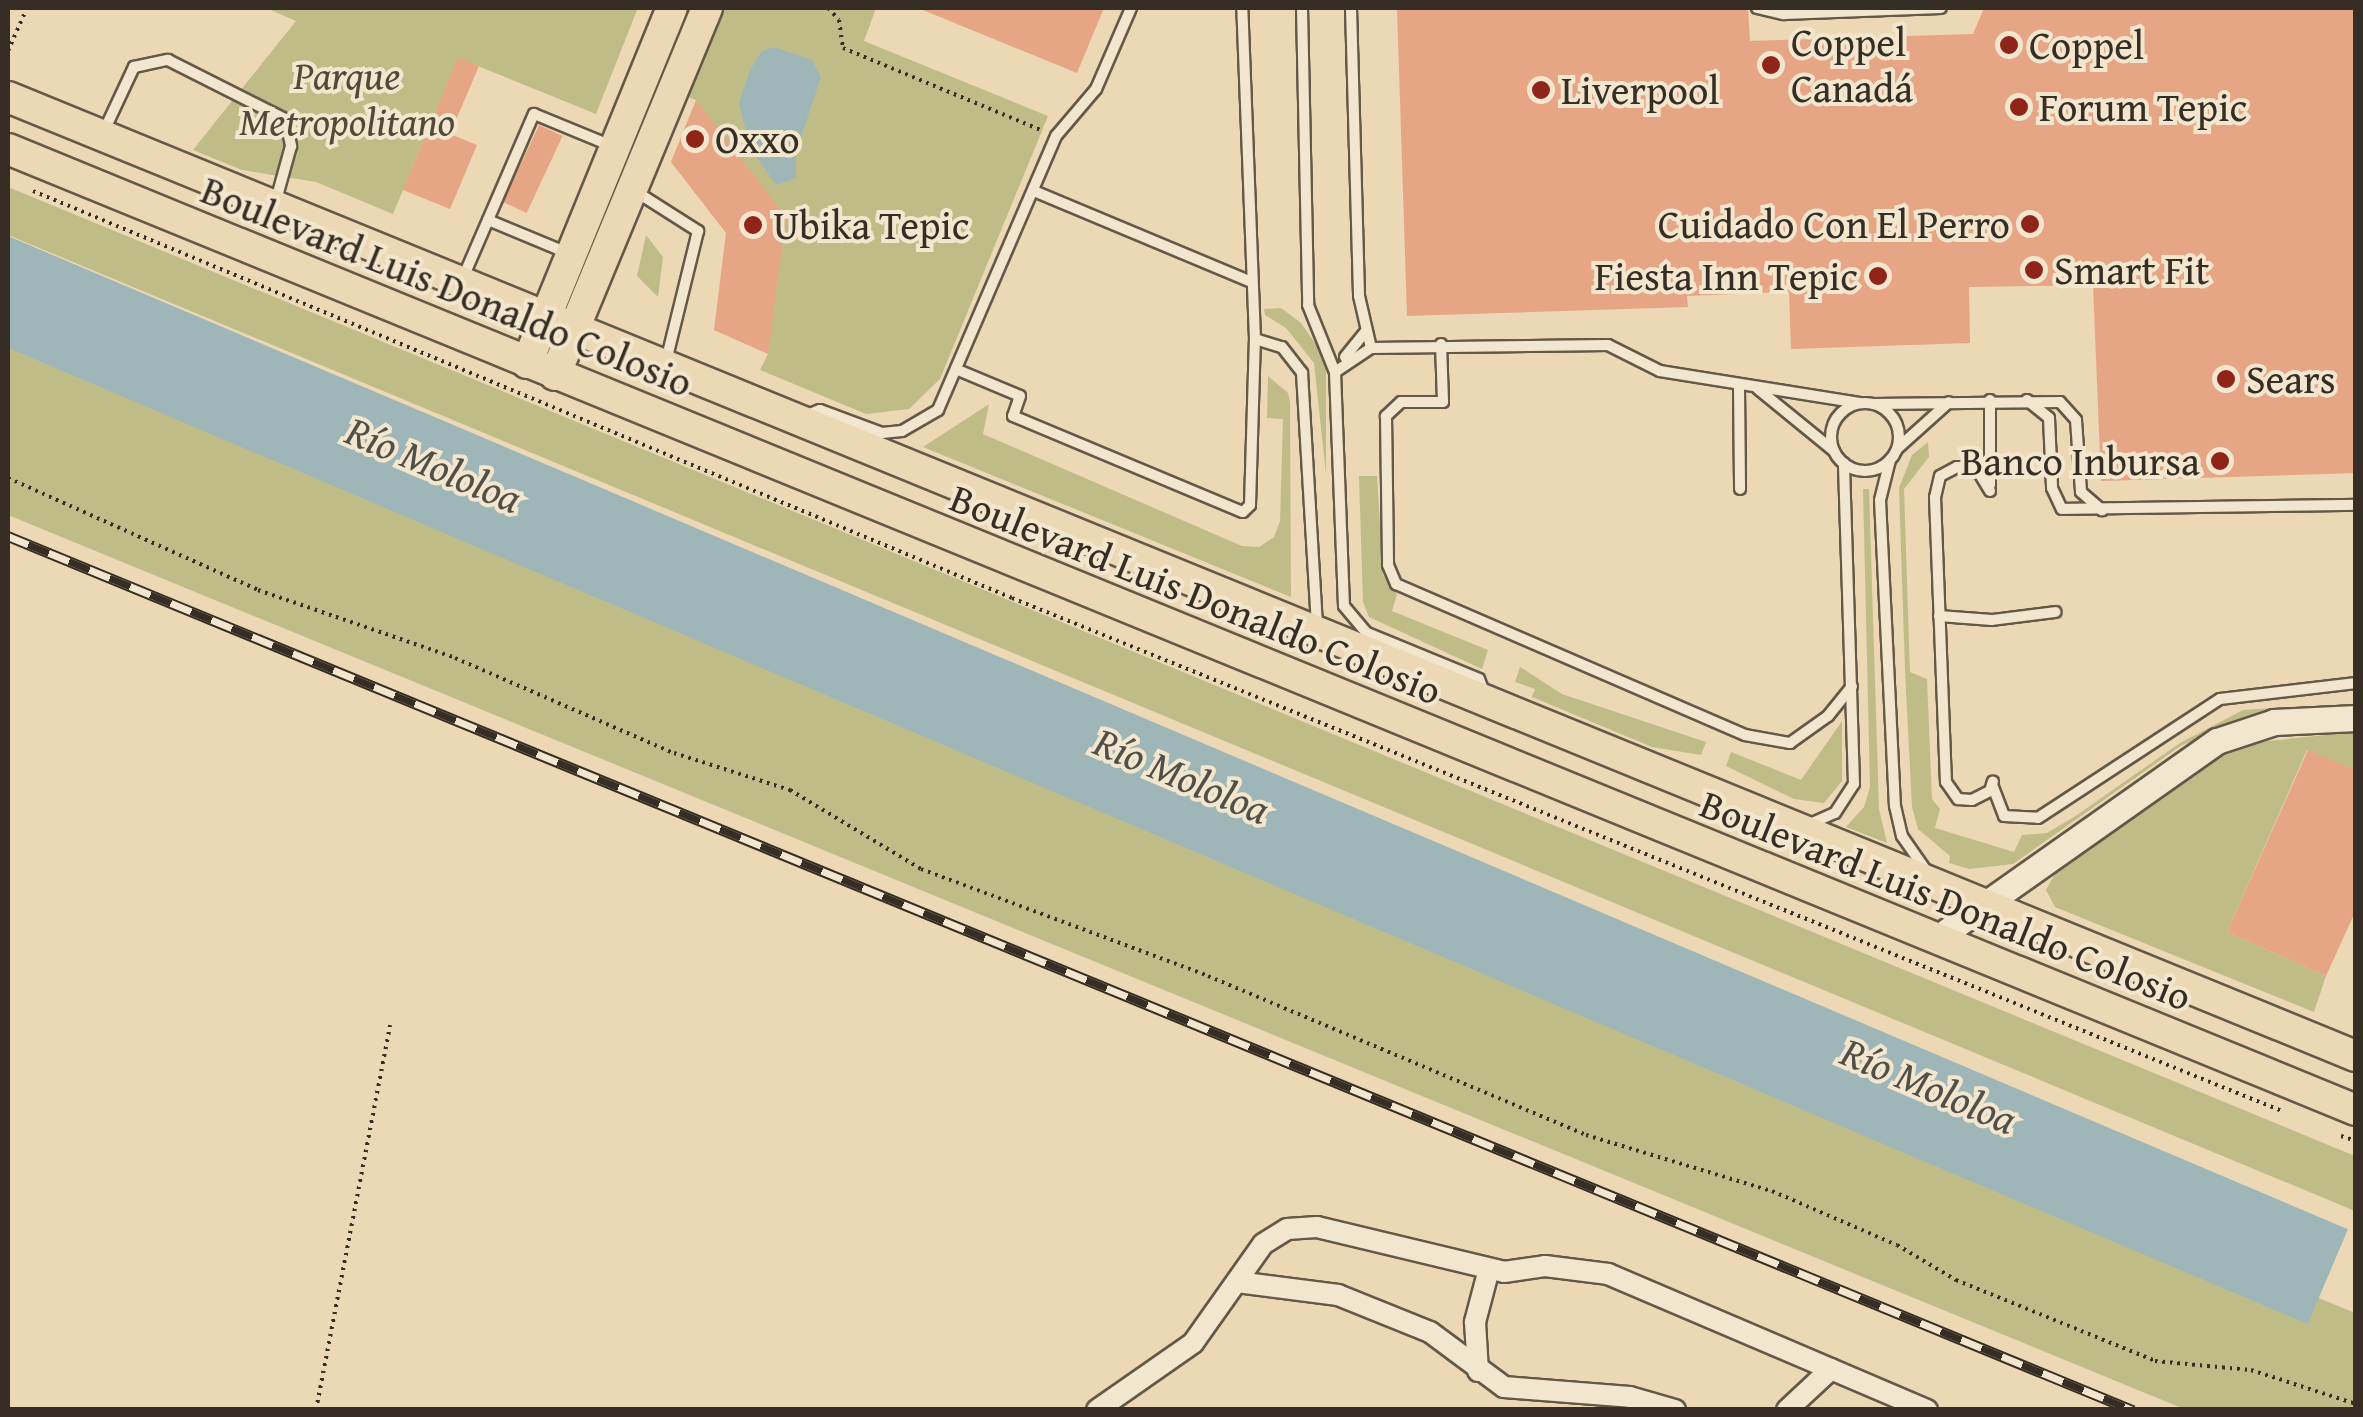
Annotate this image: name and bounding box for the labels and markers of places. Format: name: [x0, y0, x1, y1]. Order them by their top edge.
place label: Coppel Canadá: [1791, 18, 1913, 112]
place label: Coppel: [2029, 21, 2144, 69]
marker: Coppel: [1998, 34, 2020, 56]
marker: Coppel Canadá: [1760, 54, 1782, 76]
place label: Liverpool: [1561, 66, 1720, 114]
marker: Liverpool: [1530, 79, 1552, 101]
place label: Forum Tepic: [2039, 83, 2247, 131]
marker: Forum Tepic: [2008, 96, 2030, 118]
place label: Oxxo: [715, 115, 800, 163]
marker: Oxxo: [684, 128, 706, 150]
place label: Cuidado Con El Perro: [1658, 200, 2010, 248]
place label: Ubika Tepic: [773, 201, 969, 249]
marker: Cuidado Con El Perro: [2019, 213, 2041, 235]
marker: Ubika Tepic: [742, 214, 764, 236]
place label: Smart Fit: [2054, 246, 2209, 294]
place label: Fiesta Inn Tepic: [1595, 252, 1858, 300]
marker: Smart Fit: [2023, 259, 2045, 281]
marker: Fiesta Inn Tepic: [1867, 265, 1889, 287]
place label: Sears: [2246, 355, 2336, 403]
marker: Sears: [2215, 368, 2237, 390]
place label: Banco Inbursa: [1961, 437, 2200, 485]
marker: Banco Inbursa: [2209, 450, 2231, 472]

